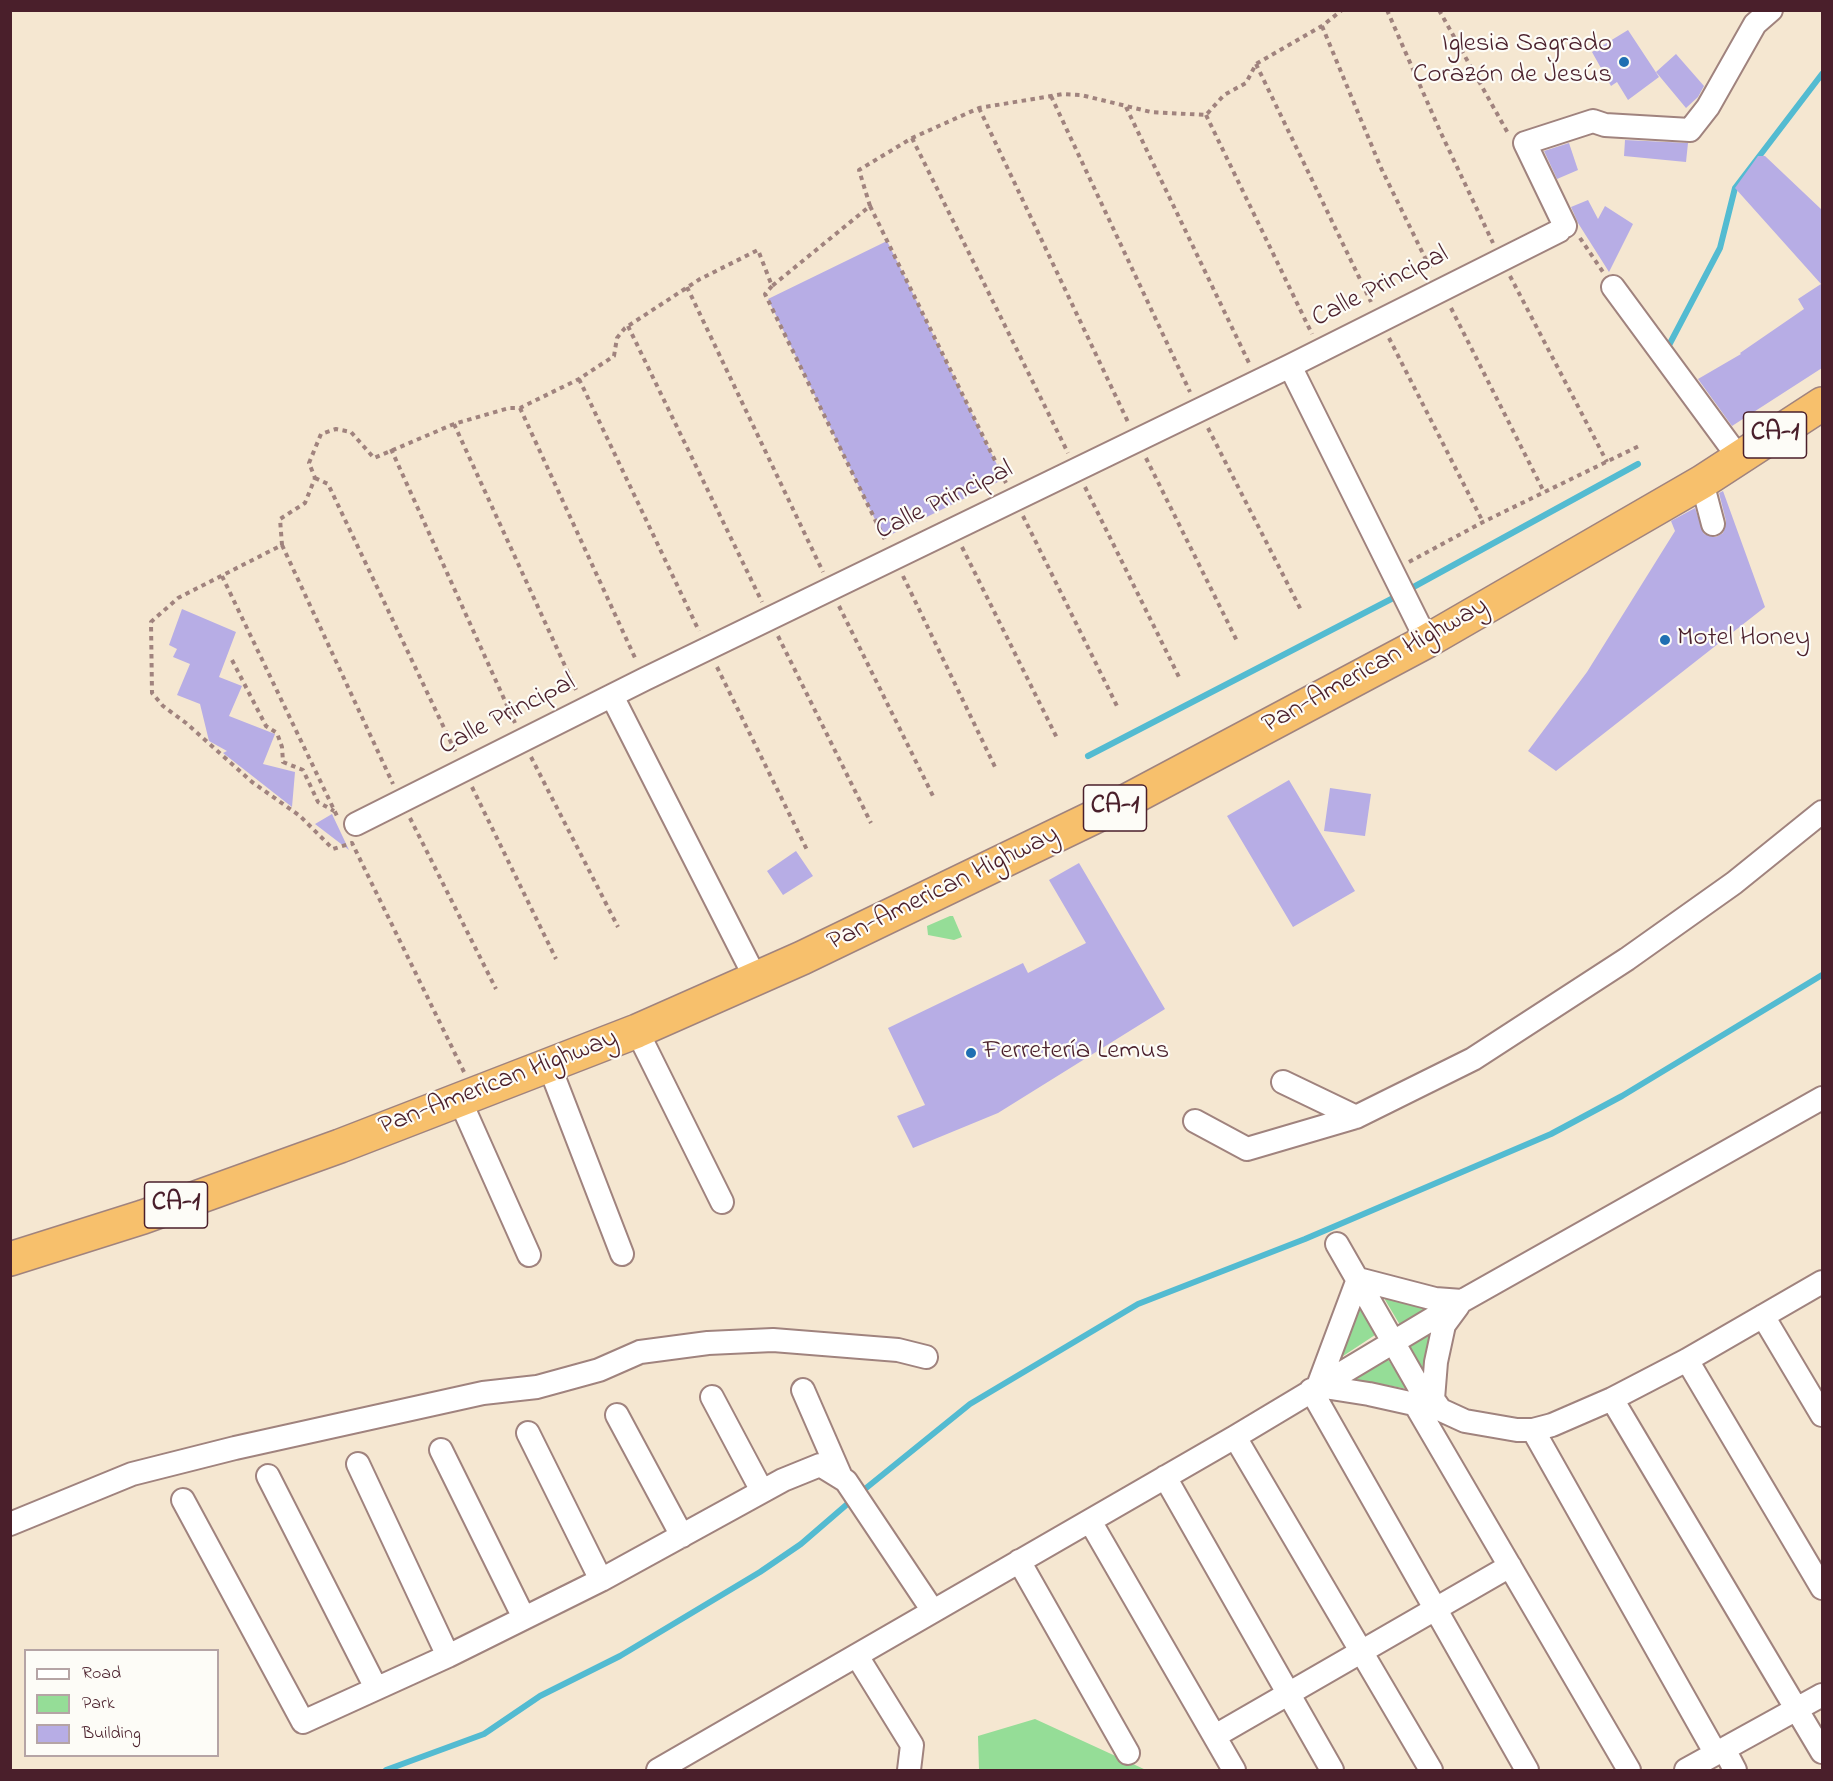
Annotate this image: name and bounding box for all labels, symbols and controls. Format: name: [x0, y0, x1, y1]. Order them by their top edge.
place label: Iglesia Sagrado Corazón de Jesús: [1413, 30, 1612, 93]
marker: Iglesia Sagrado Corazón de Jesús: [1617, 55, 1631, 69]
street label: Calle Principal: [1307, 240, 1455, 336]
road number: CA-1: [1744, 412, 1806, 458]
street label: Calle Principal: [871, 455, 1019, 549]
street label: Pan-American Highway: [1257, 591, 1495, 743]
place label: Motel Honey: [1677, 624, 1810, 656]
marker: Motel Honey: [1658, 633, 1672, 647]
street label: Calle Principal: [434, 668, 582, 764]
road number: CA-1: [1084, 785, 1146, 831]
street label: Pan-American Highway: [823, 820, 1065, 960]
street label: Pan-American Highway: [375, 1023, 623, 1145]
place label: Ferretería Lemus: [983, 1037, 1169, 1069]
marker: Ferretería Lemus: [964, 1046, 978, 1060]
road number: CA-1: [144, 1182, 207, 1228]
legend: [24, 1649, 219, 1757]
text: Road: [82, 1661, 121, 1687]
text: Park: [82, 1691, 115, 1717]
text: Building: [82, 1721, 141, 1747]

